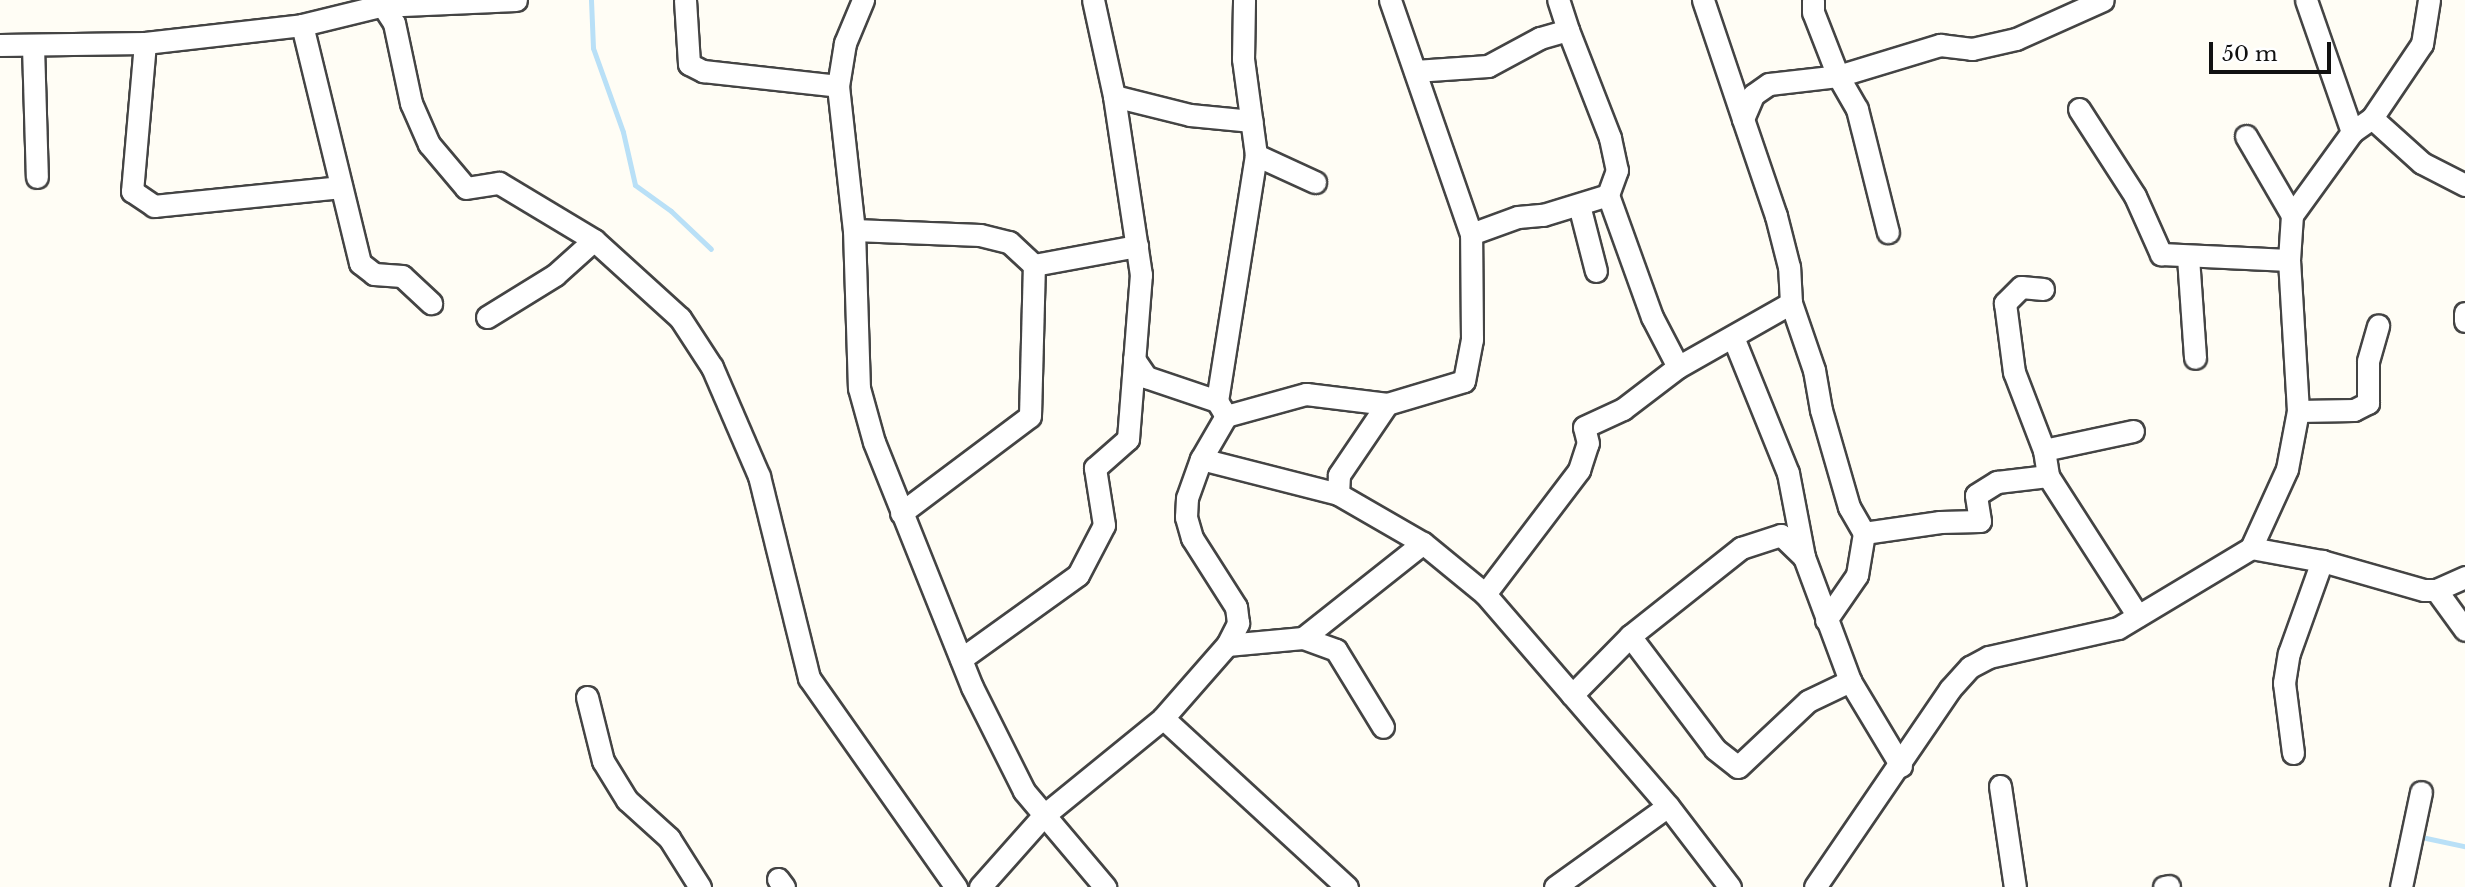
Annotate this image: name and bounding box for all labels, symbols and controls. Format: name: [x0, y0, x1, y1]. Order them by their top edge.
scale bar: [2213, 28, 2336, 72]
text: 50 m: [2222, 41, 2277, 67]

